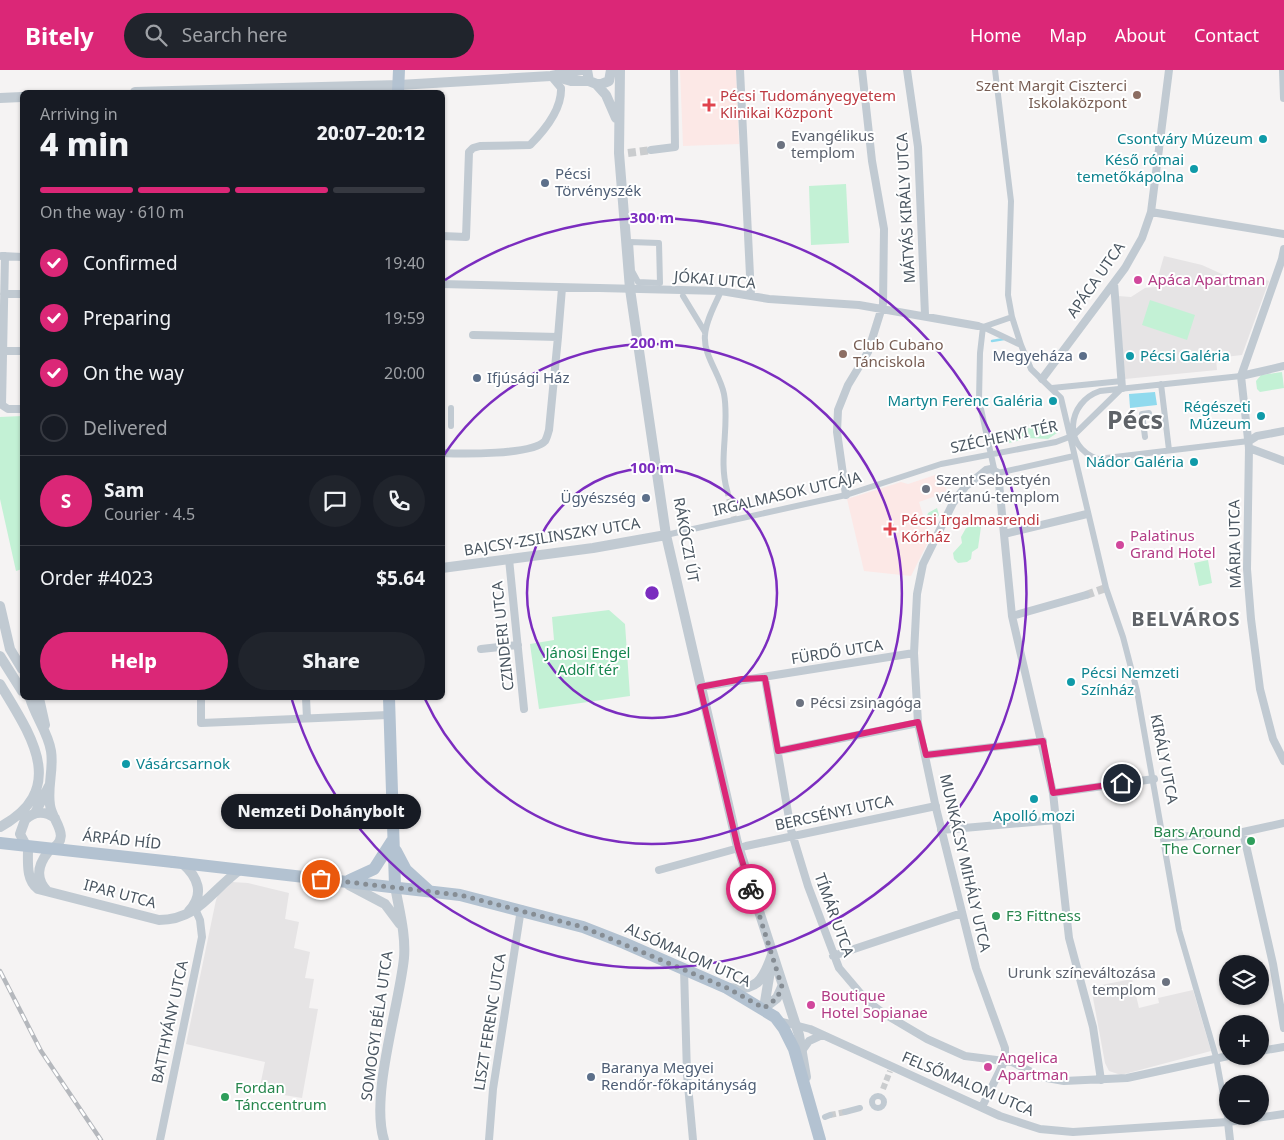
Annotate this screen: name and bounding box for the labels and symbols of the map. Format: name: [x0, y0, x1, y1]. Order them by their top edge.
place label: Szent Margit Ciszterci Iskolaközpont: [976, 75, 1128, 112]
place label: Pécsi Tudományegyetem Klinikai Központ: [720, 85, 896, 122]
marker: Szent Margit Ciszterci Iskolaközpont: [1131, 89, 1143, 101]
marker: Pécsi Tudományegyetem Klinikai Központ: [702, 98, 716, 112]
place label: Evangélikus templom: [791, 125, 875, 162]
place label: Csontváry Múzeum: [1117, 128, 1253, 148]
street label: MÁTYÁS KIRÁLY UTCA: [891, 132, 919, 284]
marker: Csontváry Múzeum: [1257, 133, 1269, 145]
marker: Evangélikus templom: [775, 139, 787, 151]
place label: Késő római temetőkápolna: [1077, 149, 1184, 186]
place label: Pécsi Törvényszék: [555, 163, 641, 200]
marker: Késő római temetőkápolna: [1188, 163, 1200, 175]
marker: Pécsi Törvényszék: [539, 177, 551, 189]
text: 300 m: [630, 207, 674, 227]
street label: APÁCA UTCA: [1062, 237, 1129, 321]
street label: JÓKAI UTCA: [672, 265, 757, 293]
place label: Apáca Apartman: [1148, 269, 1265, 289]
marker: Apáca Apartman: [1132, 274, 1144, 286]
text: 200 m: [630, 332, 674, 352]
place label: Club Cubano Tánciskola: [853, 334, 943, 371]
place label: Megyeháza: [992, 345, 1073, 365]
place label: Pécsi Galéria: [1140, 345, 1230, 365]
marker: Club Cubano Tánciskola: [837, 348, 849, 360]
marker: Megyeháza: [1077, 350, 1089, 362]
marker: Pécsi Galéria: [1124, 350, 1136, 362]
place label: Ifjúsági Ház: [487, 367, 570, 387]
marker: Ifjúsági Ház: [471, 372, 483, 384]
place label: Martyn Ferenc Galéria: [887, 390, 1043, 410]
marker: Martyn Ferenc Galéria: [1047, 395, 1059, 407]
place label: Régészeti Múzeum: [1184, 396, 1251, 433]
district label: Pécs: [1107, 402, 1163, 436]
marker: Régészeti Múzeum: [1255, 410, 1267, 422]
street label: SZÉCHENYI TÉR: [948, 415, 1060, 457]
place label: Nádor Galéria: [1086, 451, 1184, 471]
marker: Nádor Galéria: [1188, 456, 1200, 468]
text: 100 m: [630, 457, 674, 477]
street label: IRGALMASOK UTCÁJA: [711, 466, 863, 520]
place label: Szent Sebestyén vértanú-templom: [936, 469, 1060, 506]
marker: Szent Sebestyén vértanú-templom: [920, 483, 932, 495]
place label: Ügyészség: [561, 487, 636, 507]
marker: Ügyészség: [640, 492, 652, 504]
street label: RÁKÓCZI ÚT: [670, 496, 704, 585]
street label: MÁRIA UTCA: [1223, 499, 1245, 589]
place label: Pécsi Irgalmasrendi Kórház: [901, 509, 1040, 546]
street label: BAJCSY-ZSILINSZKY UTCA: [462, 512, 642, 560]
marker: Pécsi Irgalmasrendi Kórház: [883, 522, 897, 536]
place label: Palatinus Grand Hotel: [1130, 525, 1216, 562]
marker: Palatinus Grand Hotel: [1114, 539, 1126, 551]
street label: CZINDERI UTCA: [486, 580, 518, 692]
centre of rings: [643, 584, 661, 602]
district label: BELVÁROS: [1131, 605, 1241, 632]
street label: FÜRDŐ UTCA: [789, 634, 885, 668]
park label: Jánosi Engel Adolf tér: [544, 642, 630, 679]
place label: Pécsi Nemzeti Színház: [1081, 662, 1179, 699]
marker: Pécsi Nemzeti Színház: [1065, 676, 1077, 688]
place label: Pécsi zsinagóga: [810, 692, 921, 712]
marker: Pécsi zsinagóga: [794, 697, 806, 709]
street label: KIRÁLY UTCA: [1146, 712, 1184, 806]
place label: Vásárcsarnok: [136, 753, 230, 773]
marker: Vásárcsarnok: [120, 758, 132, 770]
pin: [1101, 762, 1143, 804]
street label: MUNKÁCSY MIHÁLY UTCA: [936, 772, 996, 954]
street label: BERCSÉNYI UTCA: [773, 790, 895, 834]
marker: Apolló mozi: [1028, 793, 1040, 805]
callout: Nemzeti Dohánybolt: [221, 794, 421, 829]
place label: Apolló mozi: [993, 805, 1075, 825]
place label: Bars Around The Corner: [1153, 821, 1241, 858]
street label: ÁRPÁD HÍD: [82, 825, 162, 853]
marker: Bars Around The Corner: [1245, 835, 1257, 847]
pin: [300, 858, 342, 900]
courier: [726, 864, 776, 914]
street label: TÍMÁR UTCA: [811, 870, 860, 960]
street label: IPAR UTCA: [82, 874, 159, 912]
place label: F3 Fittness: [1006, 905, 1081, 925]
marker: F3 Fittness: [990, 910, 1002, 922]
street label: ALSÓMALOM UTCA: [622, 917, 755, 991]
street label: SOMOGYI BÉLA UTCA: [356, 949, 396, 1102]
street label: LISZT FERENC UTCA: [468, 951, 510, 1092]
street label: BATTHYÁNY UTCA: [146, 958, 192, 1085]
place label: Urunk színeváltozása templom: [1008, 962, 1156, 999]
marker: Urunk színeváltozása templom: [1160, 976, 1172, 988]
place label: Boutique Hotel Sopianae: [821, 985, 928, 1022]
marker: Boutique Hotel Sopianae: [805, 999, 817, 1011]
street label: FELSŐMALOM UTCA: [899, 1046, 1038, 1120]
place label: Angelica Apartman: [998, 1047, 1069, 1084]
place label: Baranya Megyei Rendőr-főkapitányság: [601, 1057, 757, 1094]
marker: Angelica Apartman: [982, 1061, 994, 1073]
marker: Baranya Megyei Rendőr-főkapitányság: [585, 1071, 597, 1083]
place label: Fordan Tánccentrum: [235, 1077, 327, 1114]
marker: Fordan Tánccentrum: [219, 1091, 231, 1103]

